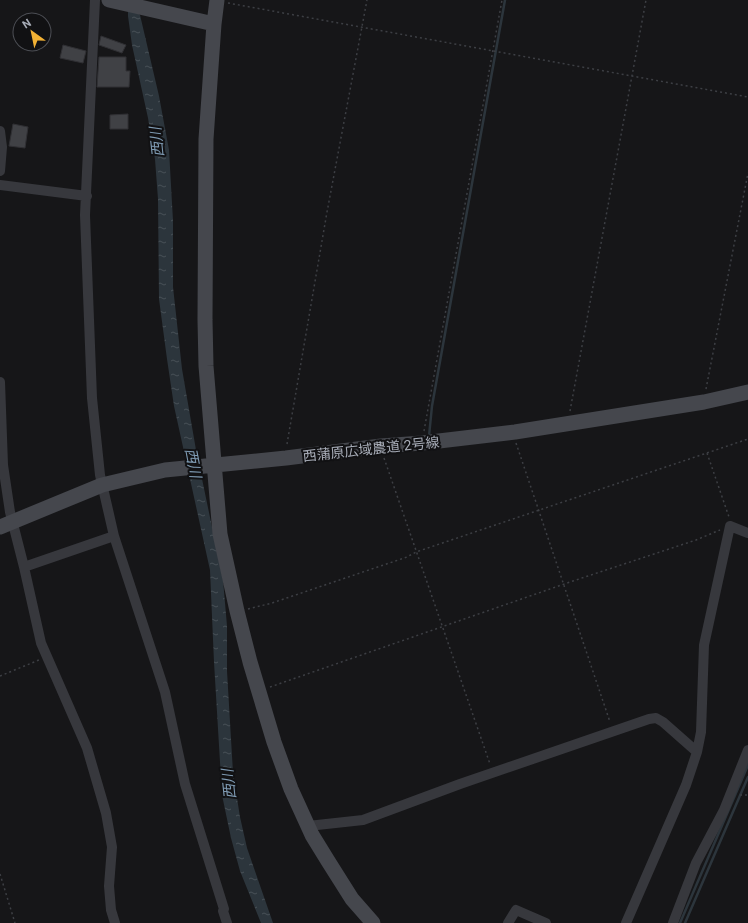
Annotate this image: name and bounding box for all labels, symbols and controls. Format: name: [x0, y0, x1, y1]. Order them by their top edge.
north arrow: [12, 12, 52, 52]
text: N: [20, 16, 34, 32]
water label: 西川: [146, 124, 168, 158]
street label: 西蒲原広域農道 2号線: [302, 434, 440, 464]
water label: 西川: [181, 447, 205, 481]
water label: 西川: [218, 766, 240, 800]

